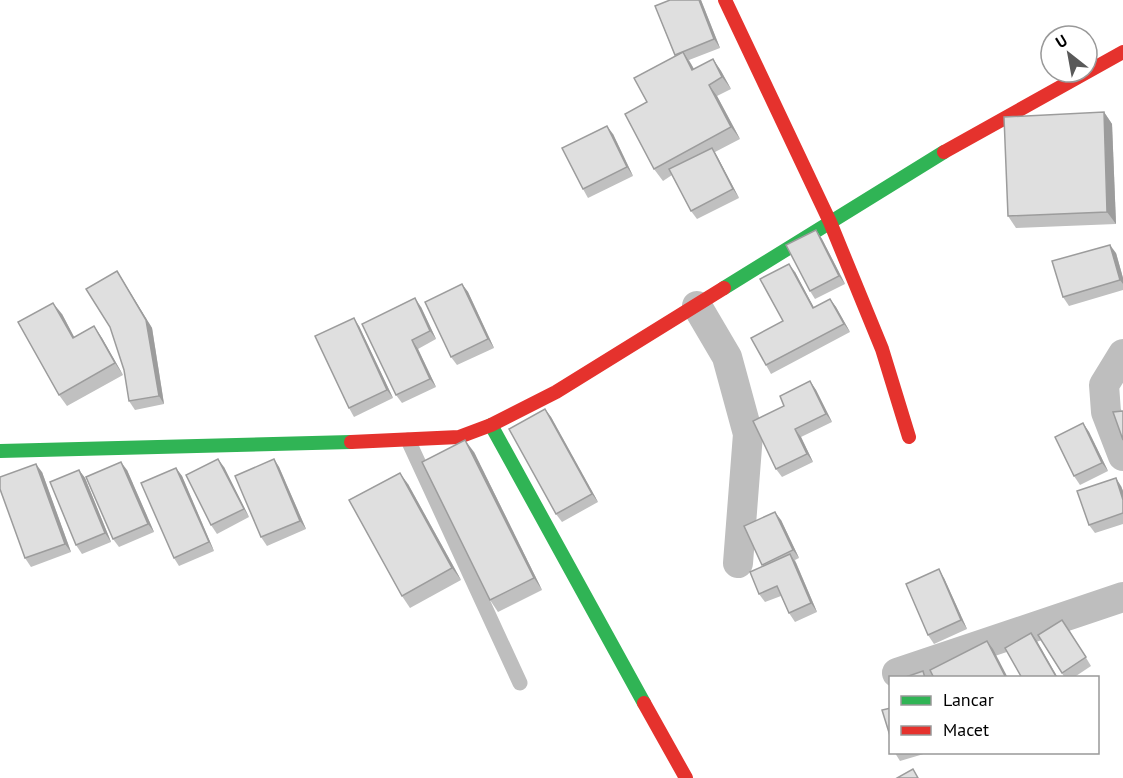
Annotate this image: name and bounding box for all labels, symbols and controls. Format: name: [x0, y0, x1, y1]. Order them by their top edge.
north arrow: [1039, 24, 1099, 84]
text: U: [1052, 30, 1071, 52]
legend: [889, 676, 1099, 754]
text: Lancar: [943, 688, 994, 711]
text: Macet: [943, 718, 989, 741]

